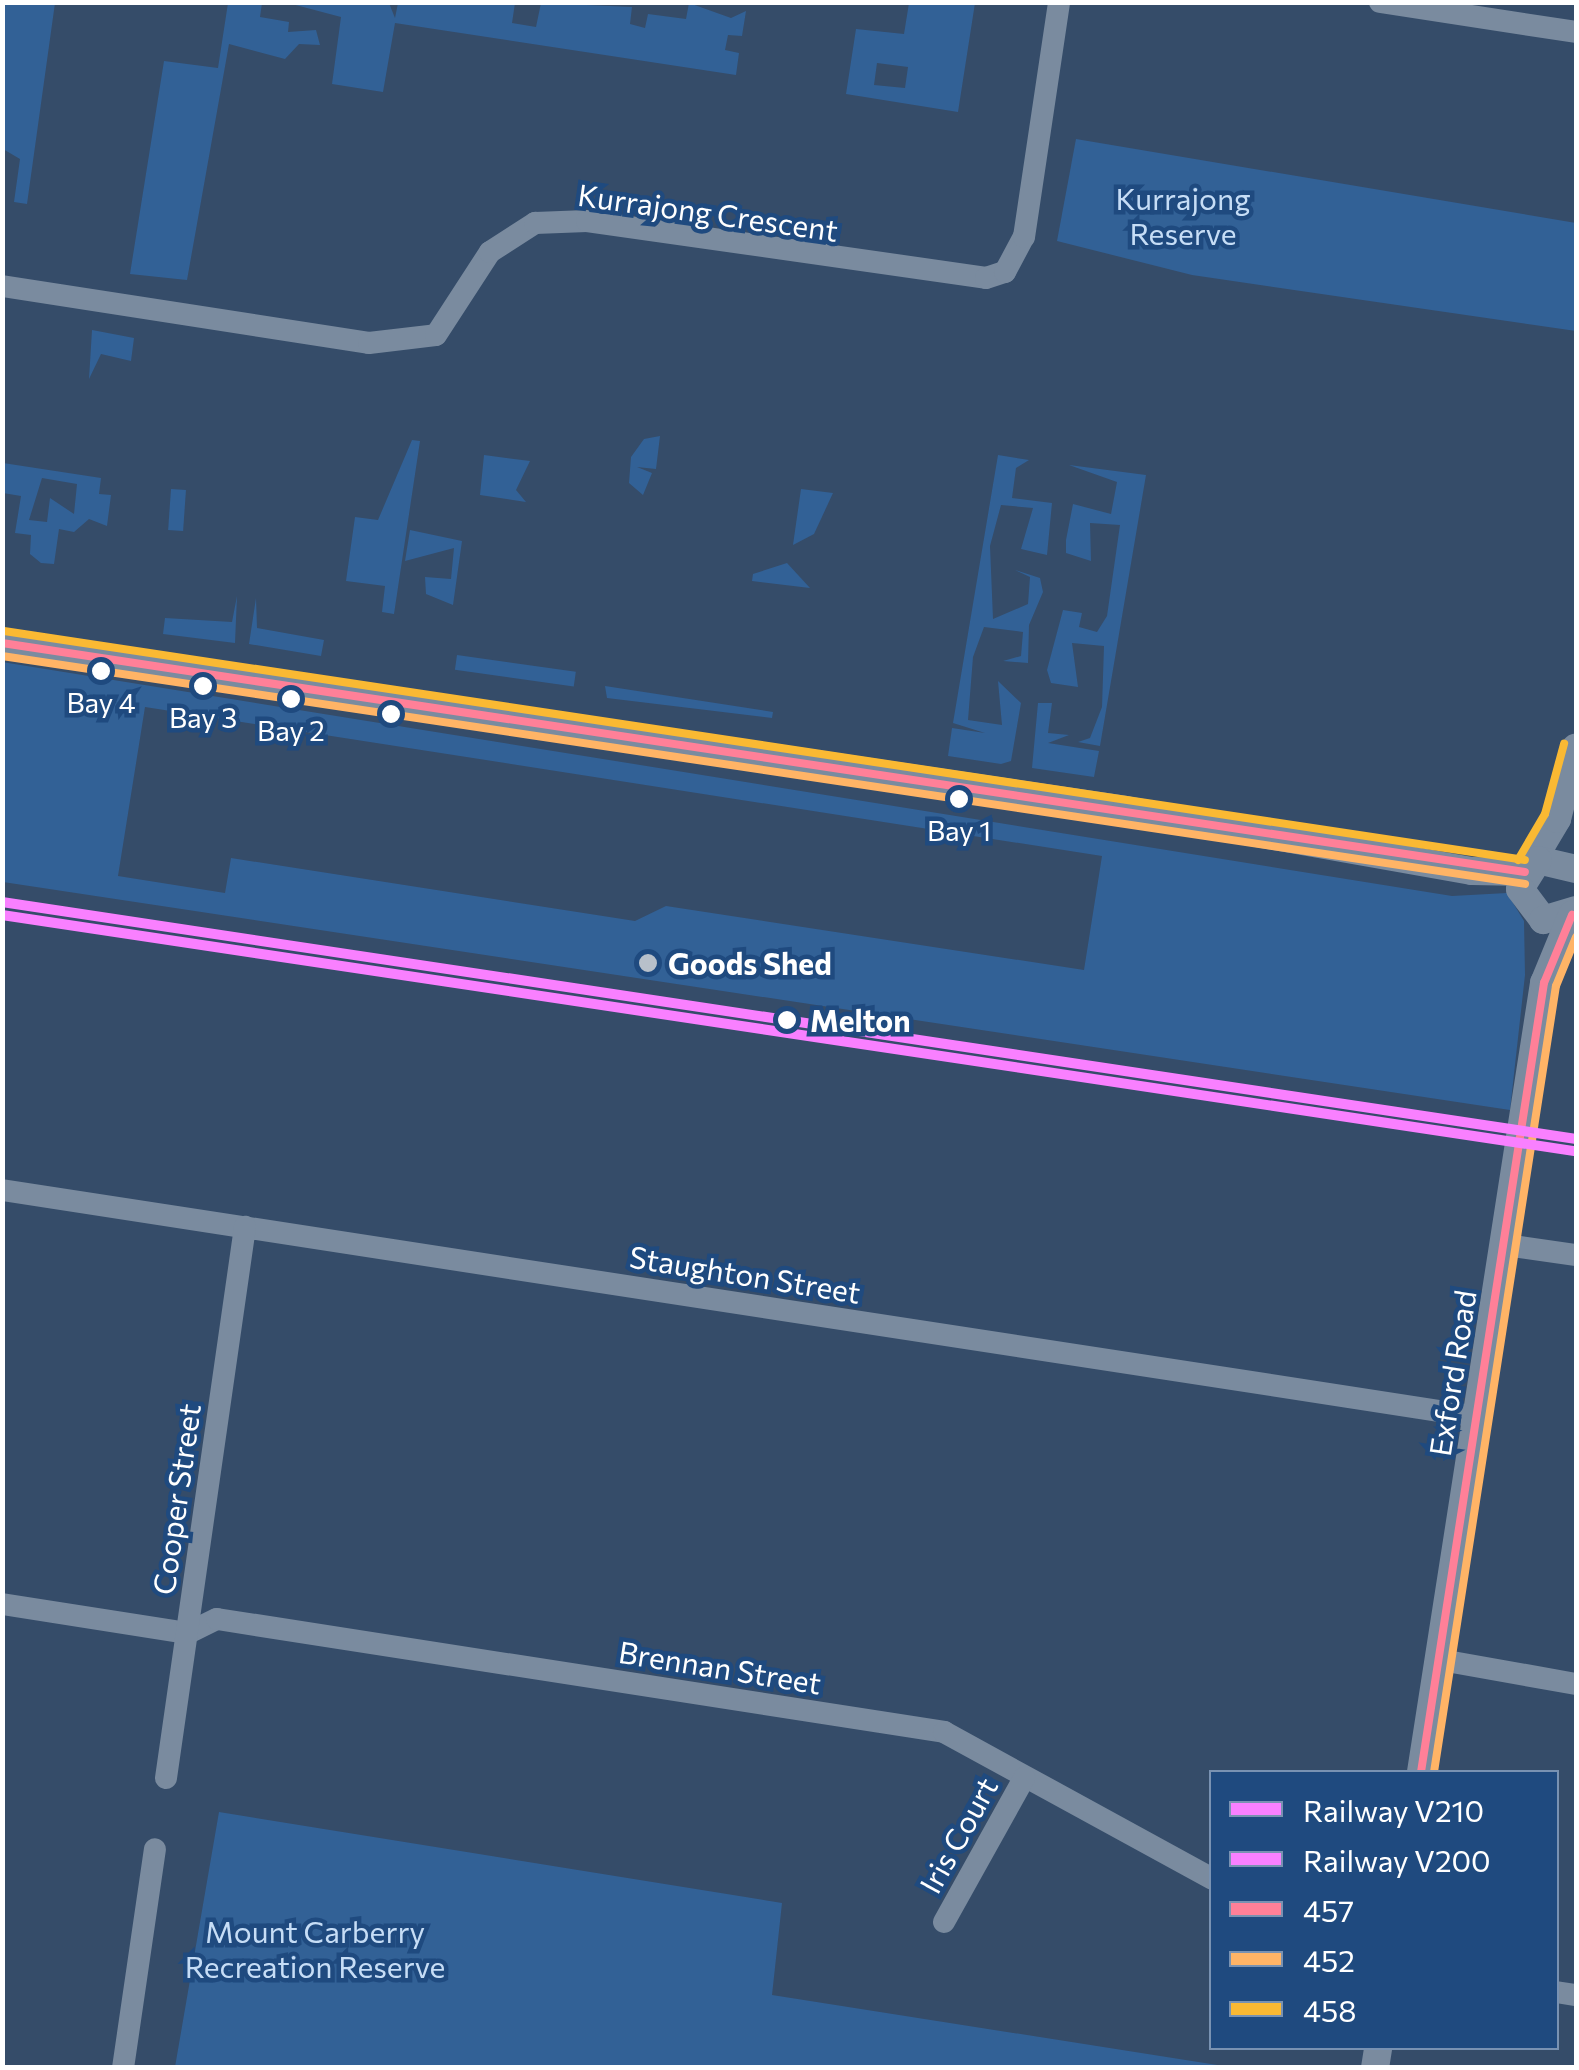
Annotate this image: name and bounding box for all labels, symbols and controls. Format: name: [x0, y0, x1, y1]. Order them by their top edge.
street label: Kurrajong Crescent: [576, 176, 840, 248]
park label: Kurrajong Reserve: [1116, 180, 1250, 250]
marker: Bay 4: [91, 661, 111, 681]
marker: Bay 3: [193, 676, 213, 696]
place label: Bay 4: [66, 685, 136, 719]
marker: Bay 2: [281, 689, 301, 709]
place label: Bay 3: [169, 700, 237, 734]
unlabelled marker: [381, 704, 401, 724]
place label: Bay 2: [257, 713, 325, 747]
marker: Bay 1: [949, 789, 969, 809]
place label: Bay 1: [927, 813, 991, 847]
place label: Goods Shed: [668, 945, 832, 981]
marker: Goods Shed: [637, 952, 659, 974]
place label: Melton: [810, 1002, 911, 1038]
marker: Melton: [774, 1007, 800, 1033]
street label: Staughton Street: [627, 1238, 863, 1310]
street label: Exford Road: [1421, 1288, 1483, 1458]
street label: Cooper Street: [145, 1401, 207, 1597]
street label: Brennan Street: [616, 1633, 824, 1701]
legend: [1209, 1770, 1559, 2050]
street label: Iris Court: [911, 1771, 1005, 1899]
text: Railway V210: [1303, 1791, 1484, 1828]
text: Railway V200: [1303, 1841, 1491, 1878]
text: 457: [1303, 1891, 1354, 1928]
park label: Mount Carberry Recreation Reserve: [185, 1913, 445, 1984]
text: 452: [1303, 1941, 1355, 1978]
text: 458: [1303, 1991, 1356, 2028]

